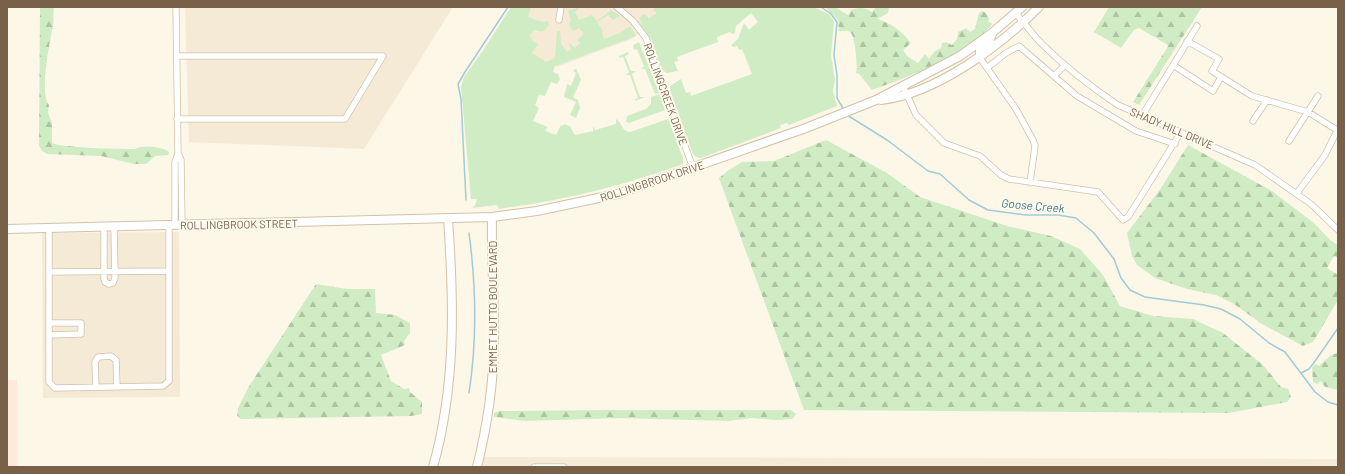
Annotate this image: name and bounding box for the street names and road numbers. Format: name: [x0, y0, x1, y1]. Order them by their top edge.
street label: ROLLINGCREEK DRIVE: [641, 41, 691, 147]
street label: SHADY HILL DRIVE: [1128, 105, 1216, 152]
street label: ROLLINGBROOK DRIVE: [598, 158, 706, 204]
street label: ROLLINGBROOK STREET: [180, 216, 298, 232]
street label: EMMET HUTTO BOULEVARD: [486, 241, 499, 373]

